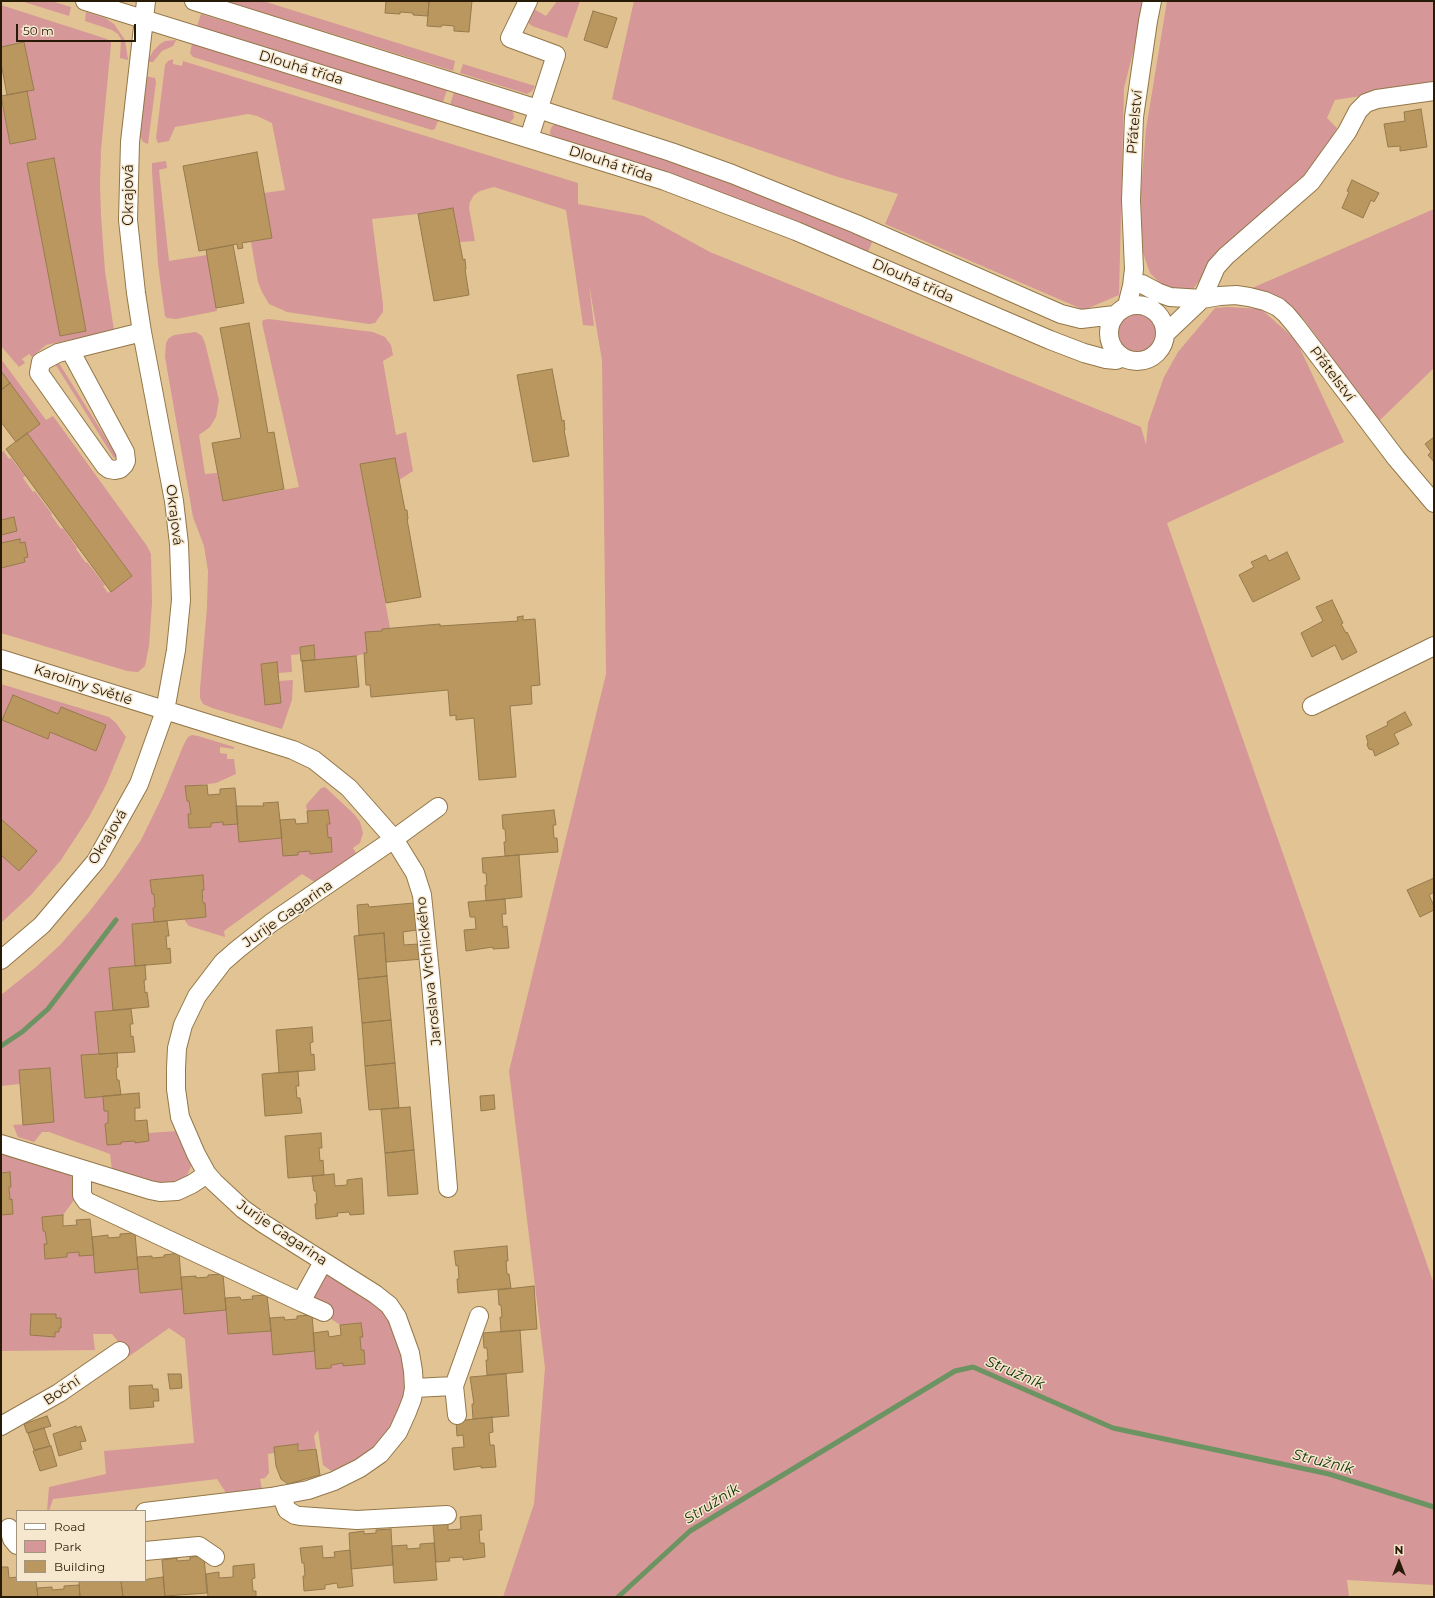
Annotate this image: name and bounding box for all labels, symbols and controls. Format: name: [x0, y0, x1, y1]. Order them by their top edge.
scale bar: [18, 16, 138, 42]
text: 50 m: [23, 23, 54, 38]
street label: Dlouhá třída: [257, 47, 345, 89]
street label: Přátelství: [1124, 89, 1146, 155]
street label: Dlouhá třída: [567, 142, 655, 186]
street label: Okrajová: [121, 164, 137, 226]
street label: Dlouhá třída: [870, 256, 956, 306]
street label: Přátelství: [1306, 343, 1358, 405]
street label: Okrajová: [162, 484, 186, 546]
street label: Karolíny Světlé: [32, 661, 134, 709]
street label: Okrajová: [85, 806, 131, 868]
street label: Jurije Gagarina: [240, 877, 336, 951]
street label: Jaroslava Vrchlického: [413, 896, 445, 1046]
street label: Jurije Gagarina: [234, 1197, 330, 1269]
water label: Stružník: [983, 1353, 1047, 1393]
street label: Boční: [41, 1373, 83, 1409]
water label: Stružník: [1291, 1446, 1355, 1478]
water label: Stružník: [681, 1480, 743, 1528]
legend: [16, 1510, 146, 1582]
text: Road: [54, 1519, 85, 1534]
text: Park: [54, 1539, 81, 1554]
north arrow: [1379, 1542, 1419, 1582]
text: N: [1395, 1543, 1403, 1557]
text: Building: [54, 1559, 105, 1574]

